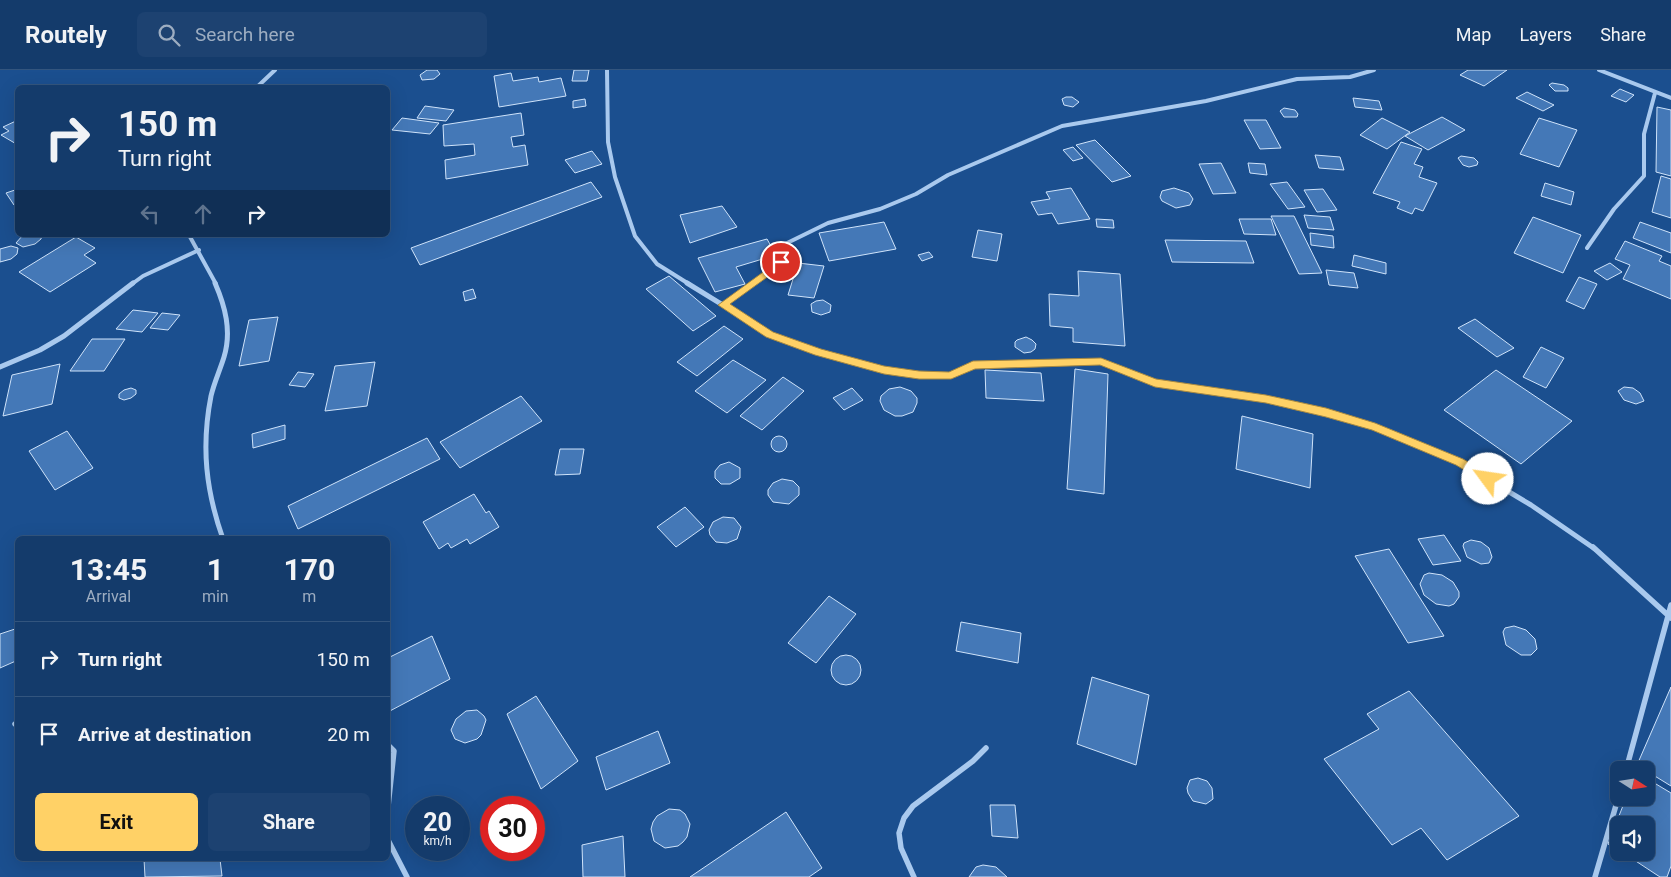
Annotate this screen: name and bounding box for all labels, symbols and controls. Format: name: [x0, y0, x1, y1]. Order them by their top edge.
search box: [137, 12, 487, 57]
text: Routely: [25, 21, 107, 49]
icon: search: [155, 21, 183, 49]
text: Search here: [195, 23, 295, 46]
text: Map: [1456, 24, 1491, 45]
text: Layers: [1519, 24, 1572, 45]
text: Share: [1600, 24, 1646, 45]
text: 150 m: [118, 104, 217, 145]
icon: right: [35, 105, 100, 170]
text: Turn right: [118, 146, 212, 171]
icon: left: [136, 200, 164, 228]
icon: ahead: [189, 200, 217, 228]
icon: right: [242, 200, 270, 228]
pin: [760, 241, 802, 283]
icon: arrive: [767, 248, 795, 276]
position arrow: [1461, 452, 1513, 504]
text: 13:45: [70, 552, 147, 587]
text: 1: [207, 552, 224, 587]
text: 170: [284, 552, 335, 587]
text: Arrival: [86, 587, 131, 606]
text: min: [202, 587, 229, 606]
text: m: [302, 587, 316, 606]
icon: right: [35, 645, 63, 673]
text: Turn right: [78, 648, 162, 671]
text: 150 m: [317, 648, 370, 671]
icon: arrive: [35, 720, 63, 748]
text: Arrive at destination: [78, 723, 251, 746]
text: 20 m: [327, 723, 370, 746]
north arrow: [1610, 761, 1655, 806]
map controls: [1610, 761, 1655, 861]
button: Exit: [35, 793, 198, 851]
button: Share: [208, 793, 370, 851]
speed limit sign: 30: [480, 796, 545, 861]
text: 20: [423, 808, 452, 837]
button: sound: [1610, 816, 1655, 861]
text: km/h: [423, 834, 452, 848]

